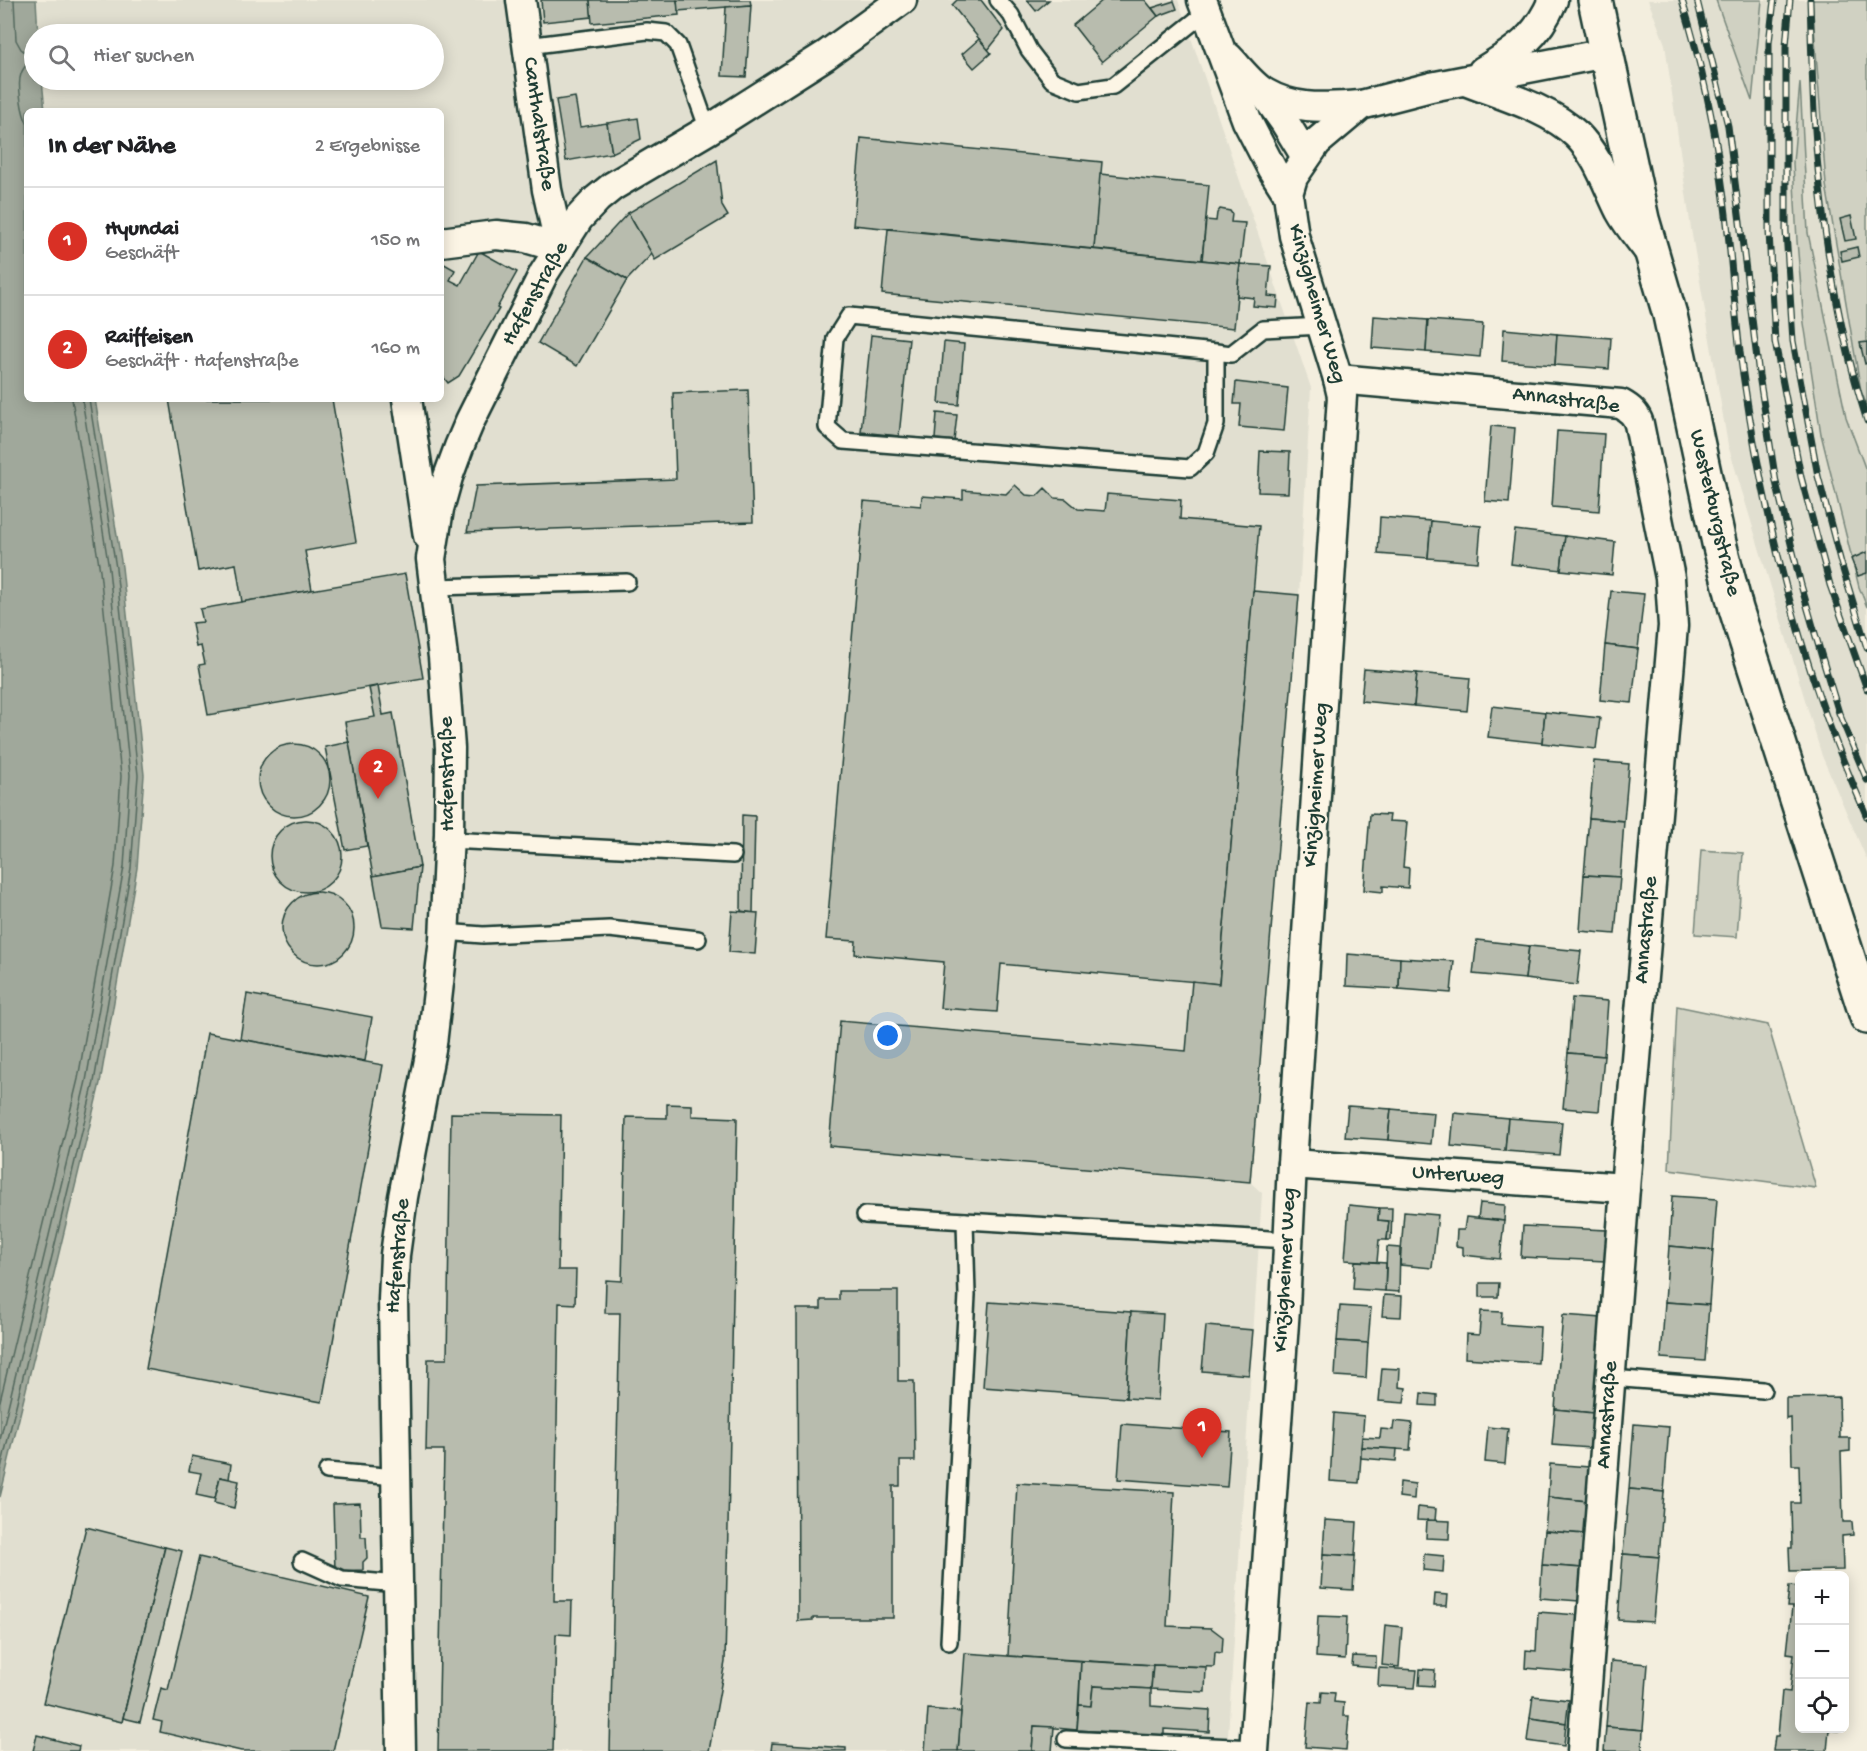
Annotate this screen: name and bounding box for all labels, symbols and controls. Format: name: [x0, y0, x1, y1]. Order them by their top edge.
search box: [24, 24, 444, 90]
icon: search: [45, 41, 78, 74]
text: Hier suchen: [93, 44, 194, 70]
street label: Canthalstraße: [516, 56, 560, 193]
text: In der Nähe: [48, 132, 176, 163]
text: 2 Ergebnisse: [315, 136, 420, 159]
text: Hyundai: [105, 217, 179, 243]
street label: Kinzigheimer Weg: [1281, 221, 1351, 387]
text: 1: [63, 230, 72, 253]
text: 150 m: [371, 230, 420, 253]
street label: Hafenstraße: [497, 237, 576, 351]
text: Geschäft: [105, 243, 178, 266]
text: Raiffeisen: [105, 325, 193, 351]
text: 2: [63, 338, 72, 361]
text: 160 m: [371, 338, 420, 361]
text: Geschäft · Hafenstraße: [105, 351, 299, 374]
street label: Annastraße: [1511, 382, 1622, 421]
street label: Westerburgstraße: [1682, 427, 1746, 600]
street label: Kinzigheimer Weg: [1298, 702, 1336, 868]
street label: Hafenstraße: [434, 716, 462, 832]
pin: 2: [358, 750, 398, 799]
street label: Annastraße: [1629, 874, 1665, 985]
your location: [873, 1021, 902, 1050]
street label: Unterweg: [1411, 1160, 1505, 1192]
street label: Kinzigheimer Weg: [1269, 1187, 1303, 1353]
street label: Hafenstraße: [381, 1197, 417, 1314]
street label: Annastraße: [1591, 1360, 1625, 1470]
pin: 1: [1182, 1408, 1222, 1458]
map controls: [1795, 1571, 1849, 1733]
button: +: [1795, 1571, 1849, 1625]
button: −: [1795, 1625, 1849, 1679]
button: locate: [1795, 1679, 1849, 1733]

